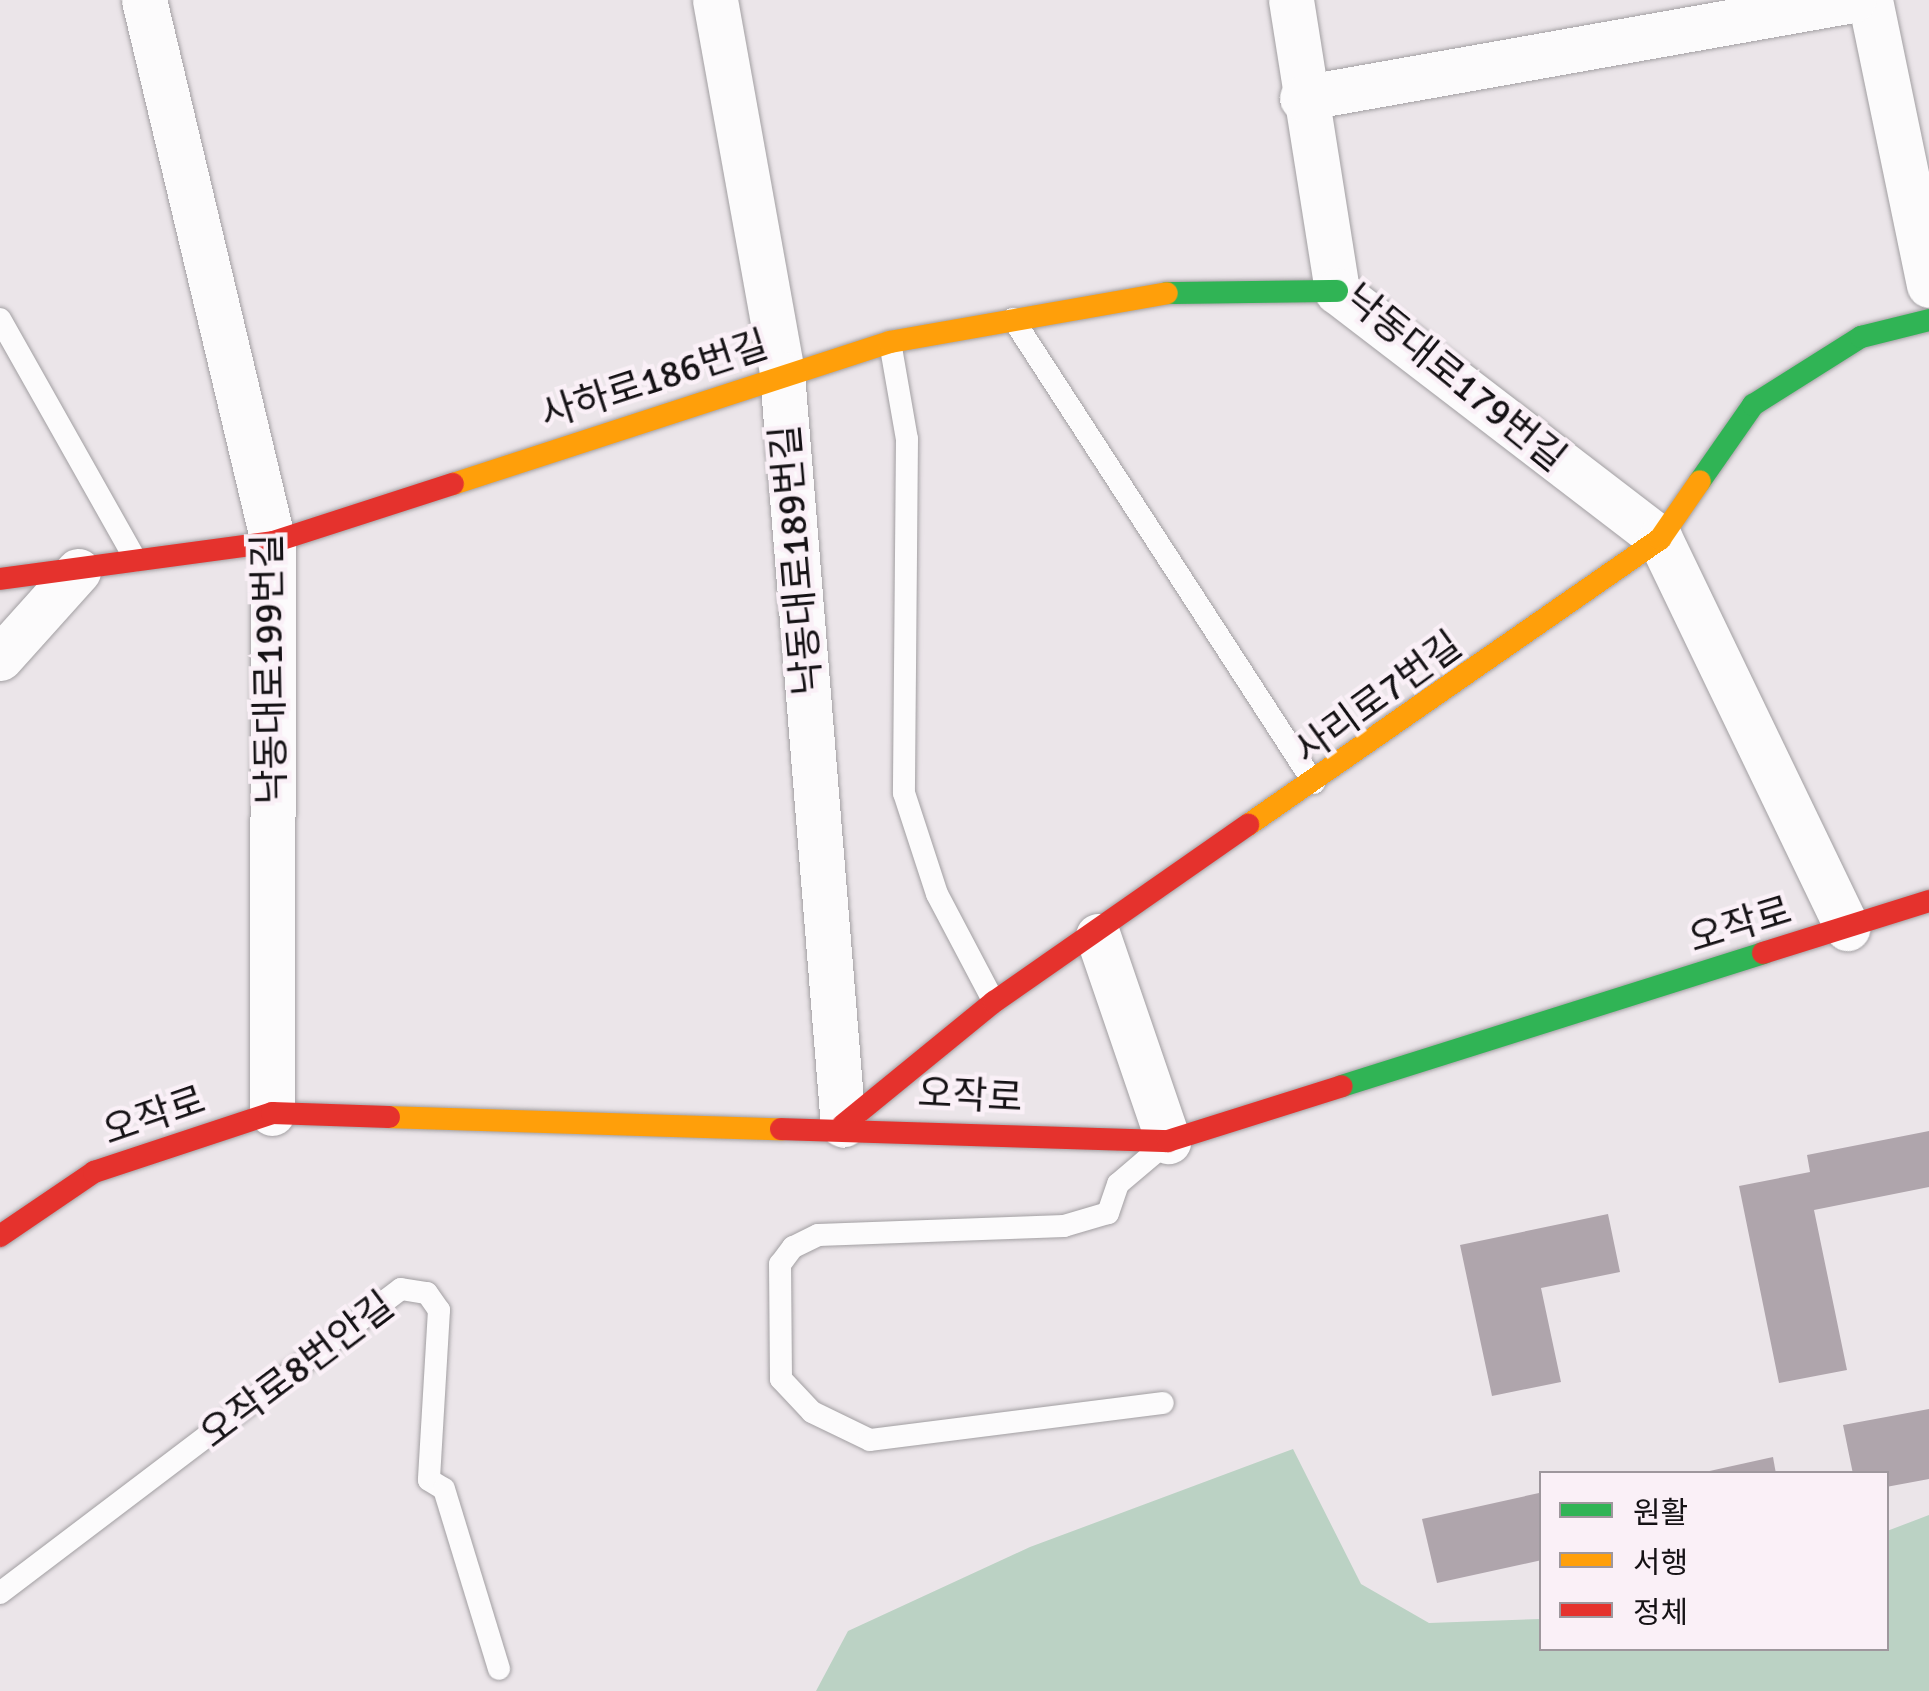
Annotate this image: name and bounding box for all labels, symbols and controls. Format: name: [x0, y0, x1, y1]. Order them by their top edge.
street label: 낙동대로179번길: [1335, 275, 1575, 481]
street label: 사하로186번길: [535, 322, 773, 438]
street label: 낙동대로189번길: [762, 423, 832, 697]
street label: 낙동대로199번길: [245, 533, 295, 805]
street label: 사리로7번길: [1286, 622, 1470, 774]
street label: 오작로: [1683, 888, 1797, 962]
street label: 오작로: [916, 1070, 1024, 1122]
street label: 오작로: [97, 1077, 211, 1155]
street label: 오작로8번안길: [191, 1282, 403, 1458]
legend: [1539, 1471, 1889, 1651]
text: 원활: [1633, 1495, 1688, 1532]
text: 서행: [1633, 1545, 1688, 1582]
text: 정체: [1633, 1595, 1688, 1632]

